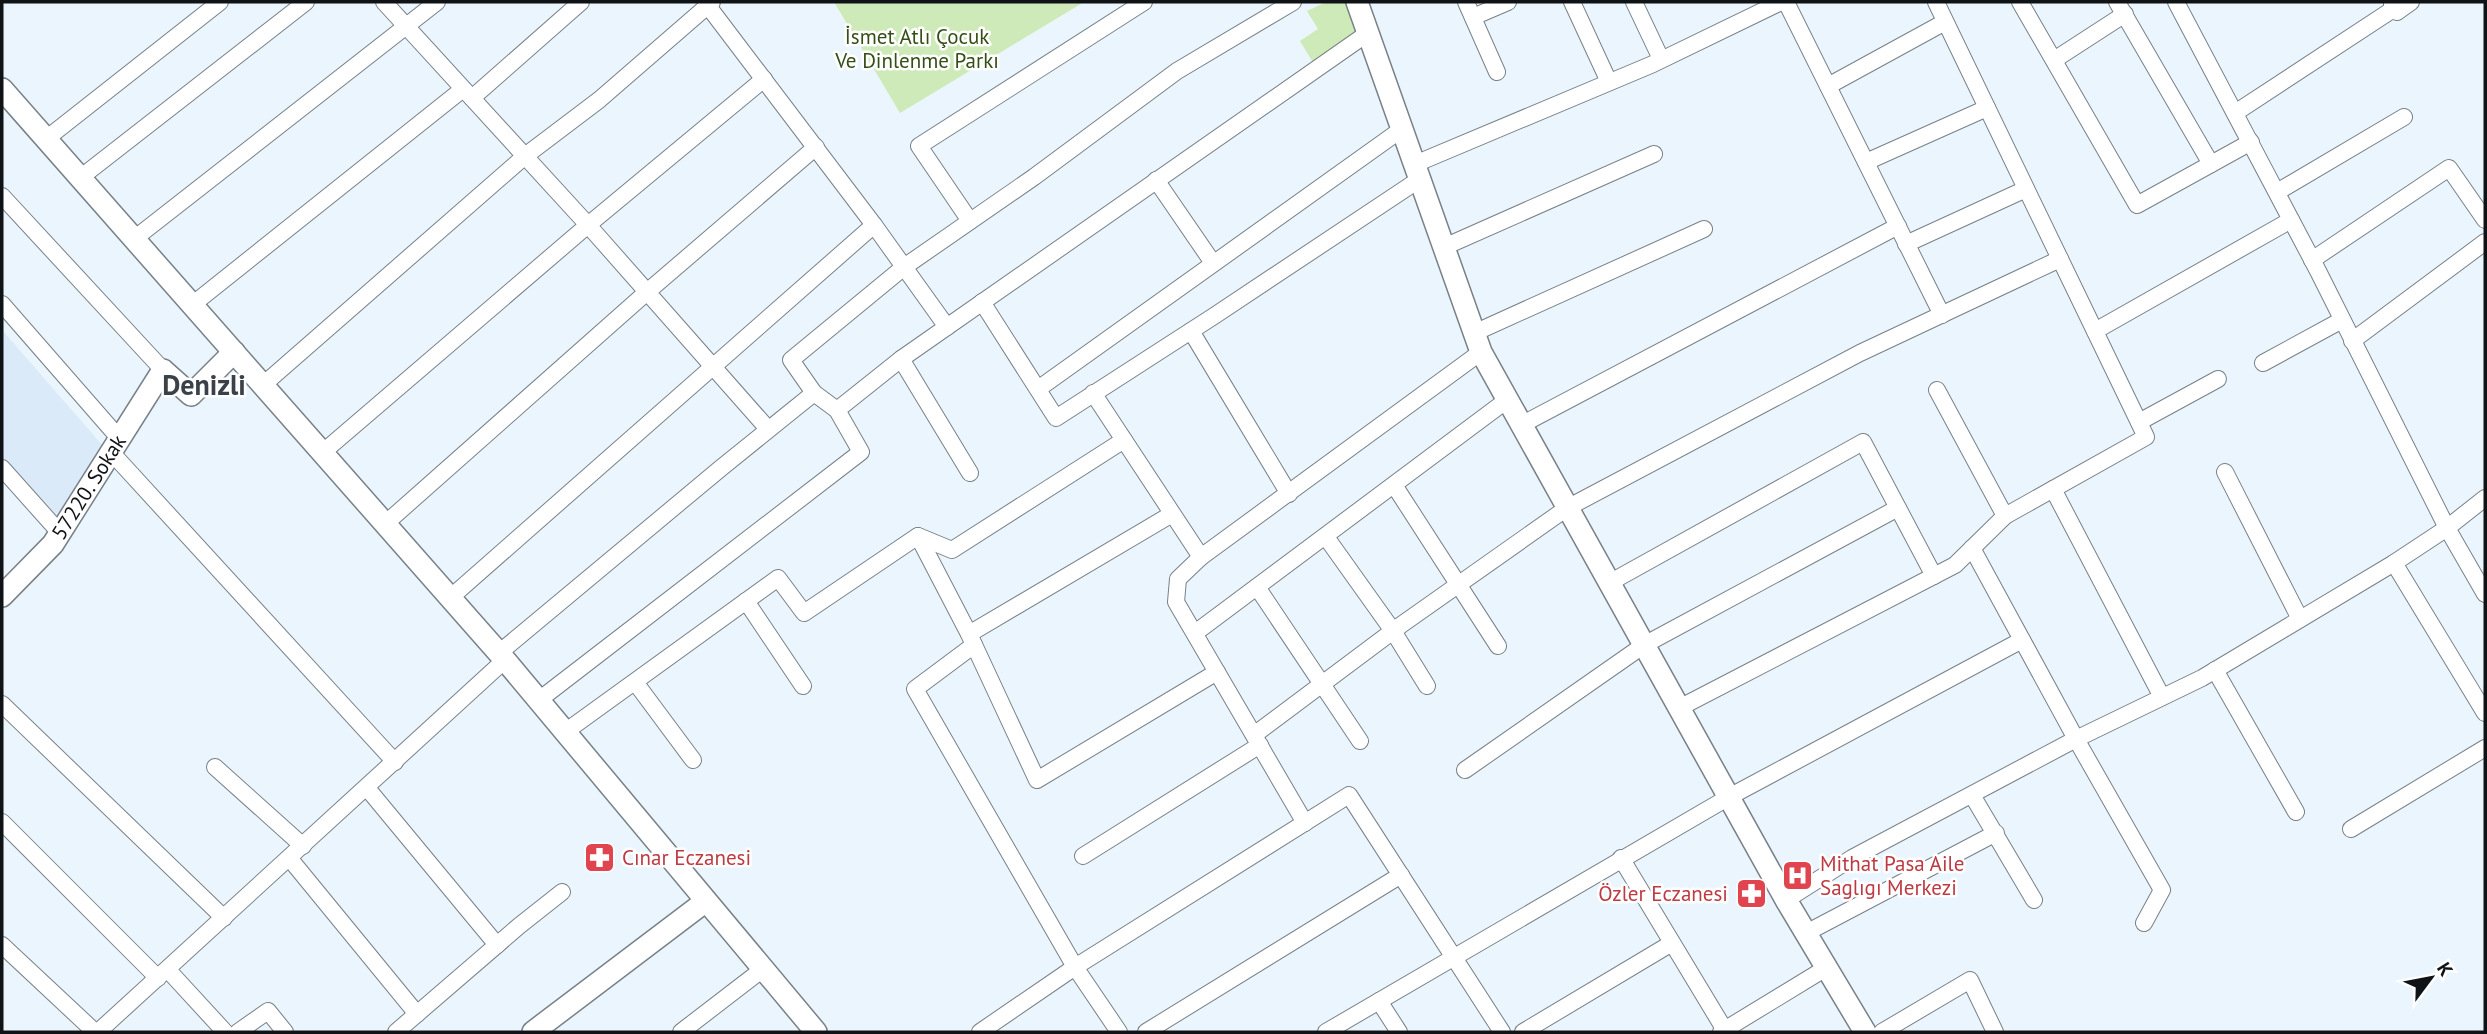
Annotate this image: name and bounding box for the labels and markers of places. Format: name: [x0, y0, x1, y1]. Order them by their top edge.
pharmacy icon: Cınar Eczanesi: [582, 841, 616, 875]
place label: Cınar Eczanesi: [622, 844, 751, 871]
place label: Mithat Pasa Aile Saglıgı Merkezi: [1820, 850, 1964, 901]
hospital icon: Mithat Pasa Aile Saglıgı Merkezi: [1780, 859, 1814, 893]
pharmacy icon: Özler Eczanesi: [1734, 877, 1768, 911]
place label: Özler Eczanesi: [1598, 880, 1728, 907]

